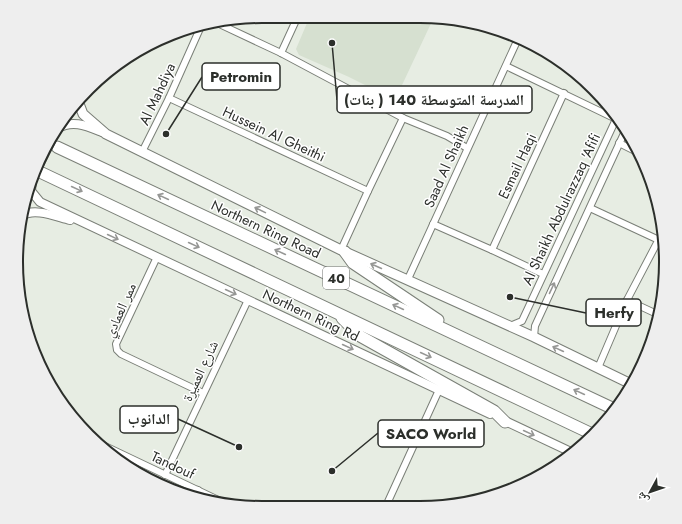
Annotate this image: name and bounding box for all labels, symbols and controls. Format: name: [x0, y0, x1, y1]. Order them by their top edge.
street label: Al Mahdiya: [134, 60, 180, 128]
callout: Petromin: [202, 63, 280, 90]
text: Petromin: [210, 66, 272, 88]
callout: المدرسة المتوسطة 140 ( بنات): [337, 86, 532, 113]
text: المدرسة المتوسطة 140 ( بنات): [344, 89, 524, 111]
street label: Hussein Al Gheithi: [219, 101, 329, 167]
street label: Saad Al Shaikh: [419, 121, 473, 211]
street label: Esmail Haqi: [493, 130, 541, 202]
street label: Al Shaikh Abdulrazzaq 'Afifi: [517, 130, 605, 288]
one-way arrow: [71, 186, 83, 193]
one-way arrow: [157, 193, 169, 200]
street label: Northern Ring Road: [208, 195, 324, 263]
one-way arrow: [254, 206, 266, 213]
one-way arrow: [107, 234, 119, 241]
one-way arrow: [188, 242, 200, 249]
one-way arrow: [275, 248, 287, 255]
one-way arrow: [370, 261, 382, 269]
road number: 40: [323, 267, 349, 289]
street label: ممر العمادي: [99, 279, 142, 341]
one-way arrow: [549, 283, 556, 295]
street label: Northern Ring Rd: [259, 284, 363, 346]
one-way arrow: [224, 289, 236, 296]
callout: Herfy: [586, 299, 641, 326]
text: Herfy: [594, 302, 634, 324]
one-way arrow: [393, 303, 405, 310]
street label: شارع العميرة: [177, 337, 223, 405]
one-way arrow: [342, 344, 354, 351]
one-way arrow: [552, 345, 564, 352]
one-way arrow: [419, 352, 431, 359]
one-way arrow: [573, 388, 585, 395]
callout: الدانوب: [120, 406, 178, 433]
text: الدانوب: [128, 408, 170, 430]
callout: SACO World: [378, 420, 484, 447]
text: SACO World: [386, 423, 476, 445]
one-way arrow: [523, 430, 535, 437]
street label: Tandouf: [148, 446, 199, 484]
north arrow: [630, 472, 670, 512]
text: ش: [632, 489, 652, 508]

